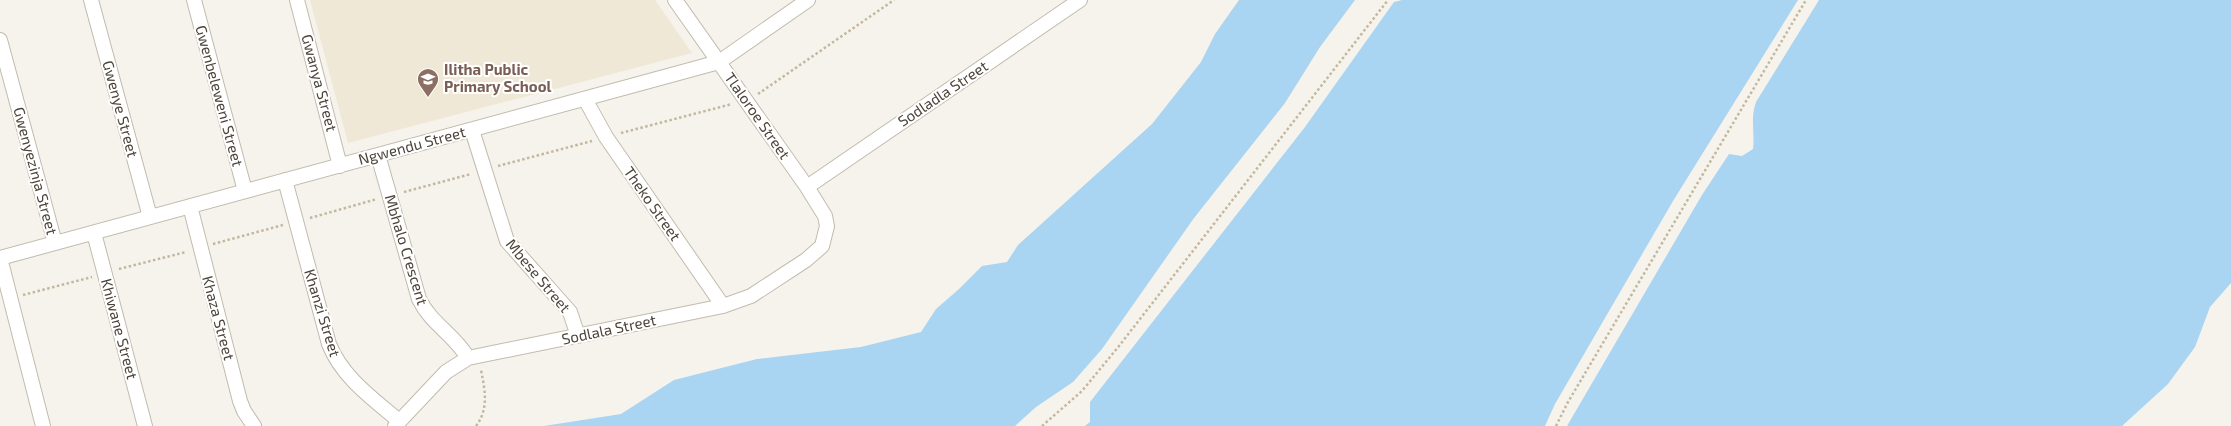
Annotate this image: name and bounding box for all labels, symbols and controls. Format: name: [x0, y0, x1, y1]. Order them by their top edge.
street label: Gwenbeleweni Street: [192, 23, 248, 169]
street label: Gwanya Street: [298, 32, 342, 134]
street label: Sodladla Street: [894, 56, 991, 130]
street label: Gwenye Street: [99, 58, 143, 159]
place label: Ilitha Public Primary School: [444, 60, 552, 96]
school or university icon: Ilitha Public Primary School: [416, 67, 440, 98]
street label: Tlaloroe Street: [721, 69, 795, 163]
street label: Gwenyezinja Street: [9, 105, 62, 237]
street label: Ngwendu Street: [356, 122, 468, 168]
street label: Theko Street: [621, 163, 685, 244]
street label: Mbhalo Crescent: [382, 192, 432, 307]
street label: Mbese Street: [503, 235, 575, 316]
street label: Khanzi Street: [301, 267, 345, 359]
street label: Khaza Street: [199, 274, 239, 362]
street label: Khiwane Street: [98, 276, 142, 381]
street label: Sodlala Street: [560, 310, 658, 348]

